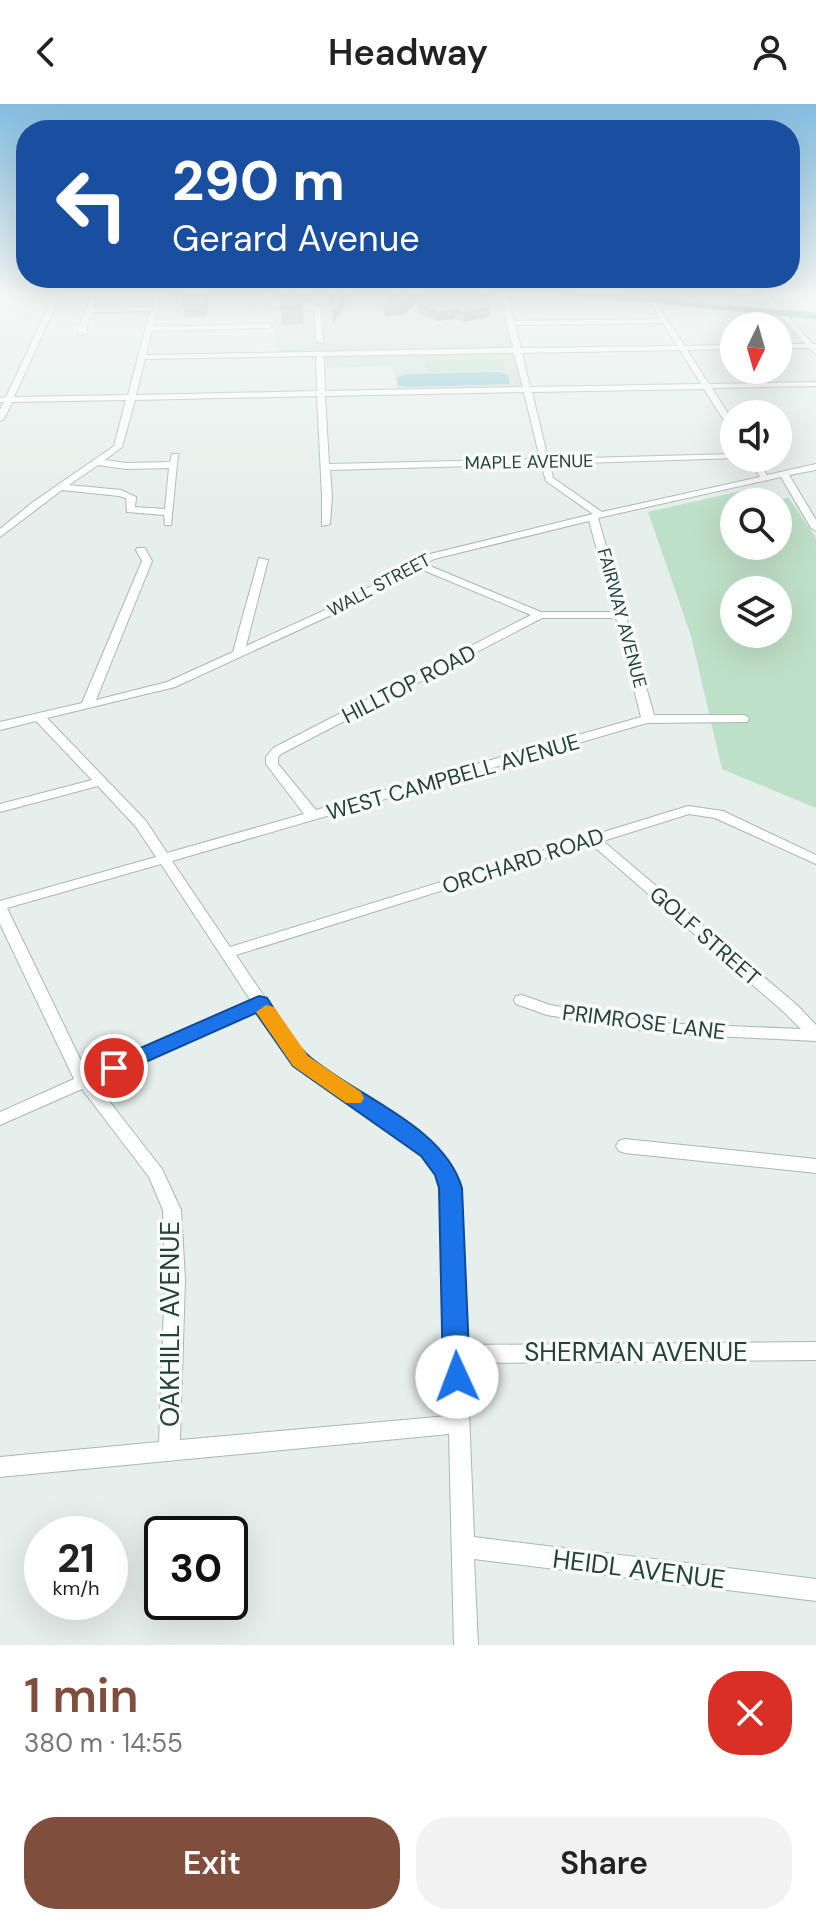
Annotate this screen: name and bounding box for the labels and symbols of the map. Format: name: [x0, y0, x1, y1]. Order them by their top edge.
north arrow: [720, 312, 792, 384]
street label: MAPLE AVENUE: [464, 449, 594, 475]
street label: FAIRWAY AVENUE: [592, 545, 652, 691]
street label: WALL STREET: [323, 548, 435, 622]
street label: HILLTOP ROAD: [337, 638, 481, 730]
street label: WEST CAMPBELL AVENUE: [323, 727, 583, 827]
street label: ORCHARD ROAD: [439, 821, 607, 901]
street label: GOLF STREET: [643, 880, 767, 992]
street label: PRIMROSE LANE: [561, 998, 727, 1046]
pin: [80, 1034, 148, 1102]
street label: OAKHILL AVENUE: [153, 1221, 187, 1427]
position arrow: [415, 1335, 499, 1419]
street label: SHERMAN AVENUE: [524, 1335, 748, 1369]
speed limit sign: 30: [144, 1516, 248, 1620]
street label: HEIDL AVENUE: [551, 1542, 727, 1596]

